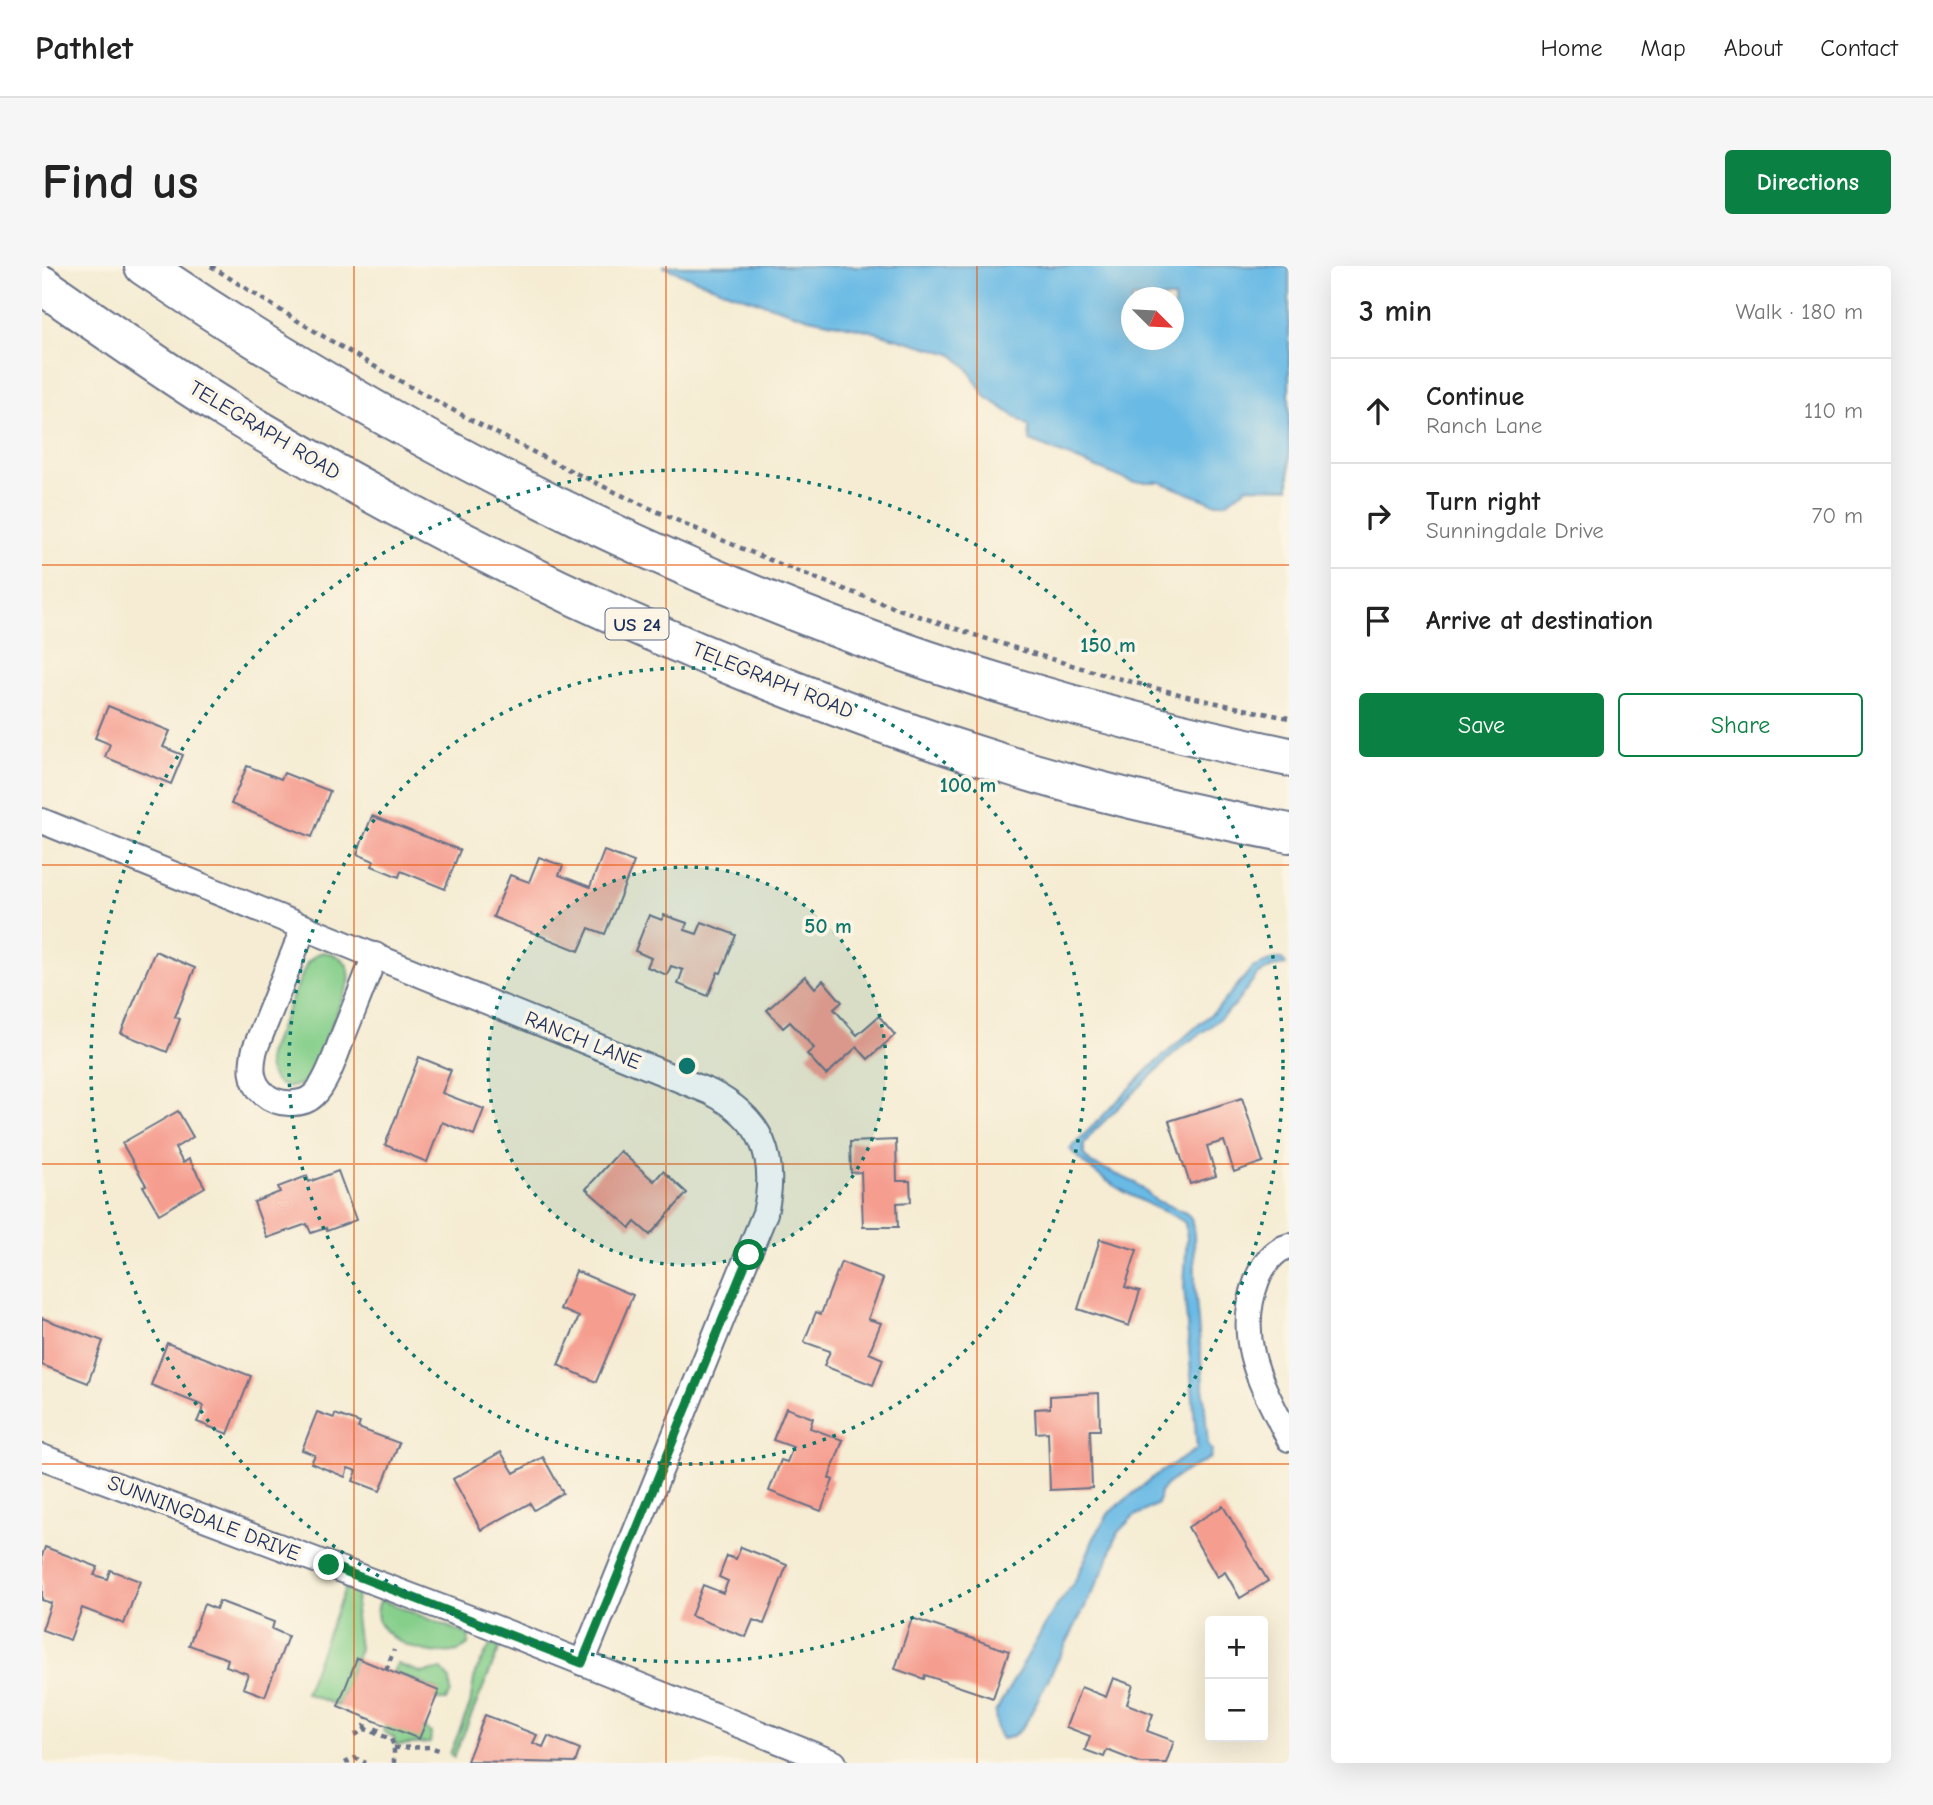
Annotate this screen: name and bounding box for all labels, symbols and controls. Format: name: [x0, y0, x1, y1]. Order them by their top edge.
text: Pathlet: [35, 29, 133, 67]
text: Home: [1541, 34, 1602, 62]
text: Map: [1640, 34, 1686, 62]
text: About: [1724, 34, 1782, 62]
text: Contact: [1820, 34, 1898, 62]
button: Directions: [1725, 150, 1891, 214]
text: Find us: [42, 154, 198, 210]
north arrow: [1121, 287, 1184, 350]
text: 3 min: [1359, 294, 1432, 329]
text: Walk · 180 m: [1736, 298, 1863, 325]
street label: TELEGRAPH ROAD: [185, 375, 345, 485]
text: Continue: [1426, 382, 1524, 412]
icon: ahead: [1359, 392, 1397, 430]
text: 110 m: [1804, 397, 1863, 424]
text: Ranch Lane: [1426, 412, 1542, 439]
text: Turn right: [1426, 487, 1540, 517]
icon: right: [1359, 497, 1397, 535]
text: 70 m: [1811, 502, 1863, 529]
text: Sunningdale Drive: [1426, 517, 1604, 544]
icon: arrive: [1359, 602, 1397, 640]
text: Arrive at destination: [1426, 606, 1653, 636]
road number: US 24: [606, 608, 668, 640]
text: 150 m: [1080, 633, 1136, 657]
street label: TELEGRAPH ROAD: [689, 637, 857, 723]
button: Save: [1359, 693, 1604, 757]
button: Share: [1618, 693, 1863, 757]
text: 100 m: [940, 773, 996, 797]
text: 50 m: [804, 914, 852, 938]
street label: RANCH LANE: [522, 1006, 644, 1074]
centre of rings: [675, 1054, 699, 1078]
route start: [733, 1239, 764, 1270]
street label: SUNNINGDALE DRIVE: [104, 1470, 304, 1566]
route end: [313, 1549, 344, 1580]
map controls: [1205, 1616, 1268, 1742]
button: +: [1205, 1616, 1268, 1679]
button: −: [1205, 1679, 1268, 1742]

